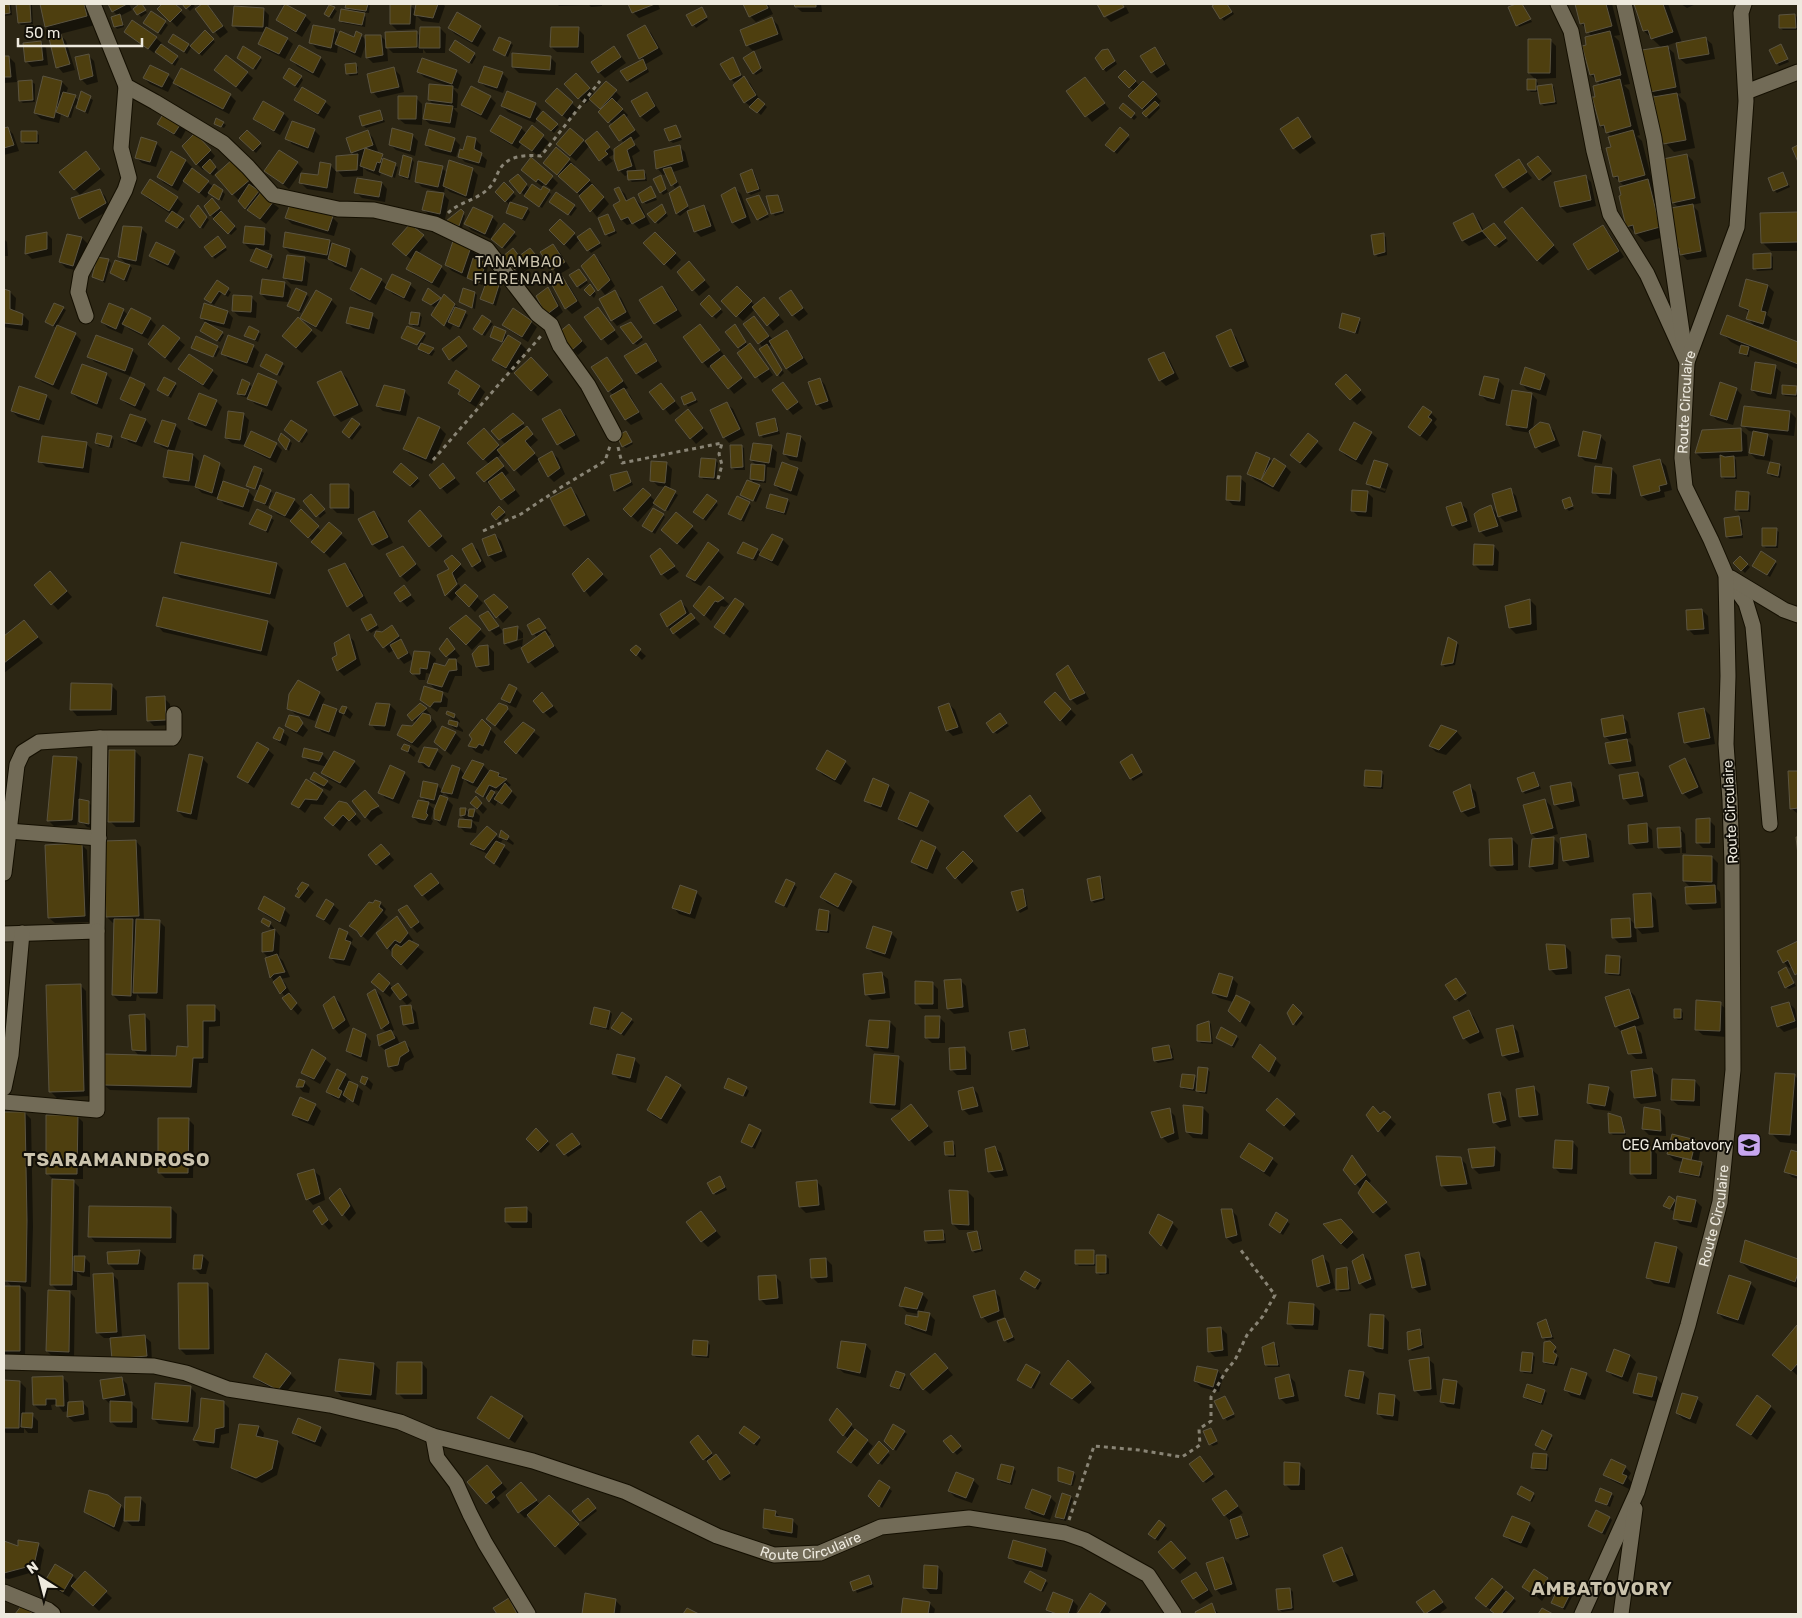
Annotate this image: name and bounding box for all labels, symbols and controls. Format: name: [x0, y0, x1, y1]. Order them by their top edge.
scale bar: [18, 15, 141, 47]
text: 50 m: [25, 24, 60, 42]
district label: TANAMBAO FIERENANA: [474, 253, 564, 288]
street label: Route Circulaire: [1674, 348, 1700, 454]
street label: Route Circulaire: [1719, 760, 1742, 864]
school or university icon: CEG Ambatovory: [1736, 1132, 1762, 1158]
place label: CEG Ambatovory: [1622, 1137, 1732, 1154]
district label: TSARAMANDROSO: [24, 1148, 210, 1171]
street label: Route Circulaire: [1696, 1164, 1733, 1269]
street label: Route Circulaire: [758, 1528, 864, 1564]
north arrow: [15, 1553, 65, 1603]
text: N: [24, 1558, 42, 1578]
district label: AMBATOVORY: [1531, 1577, 1673, 1600]

